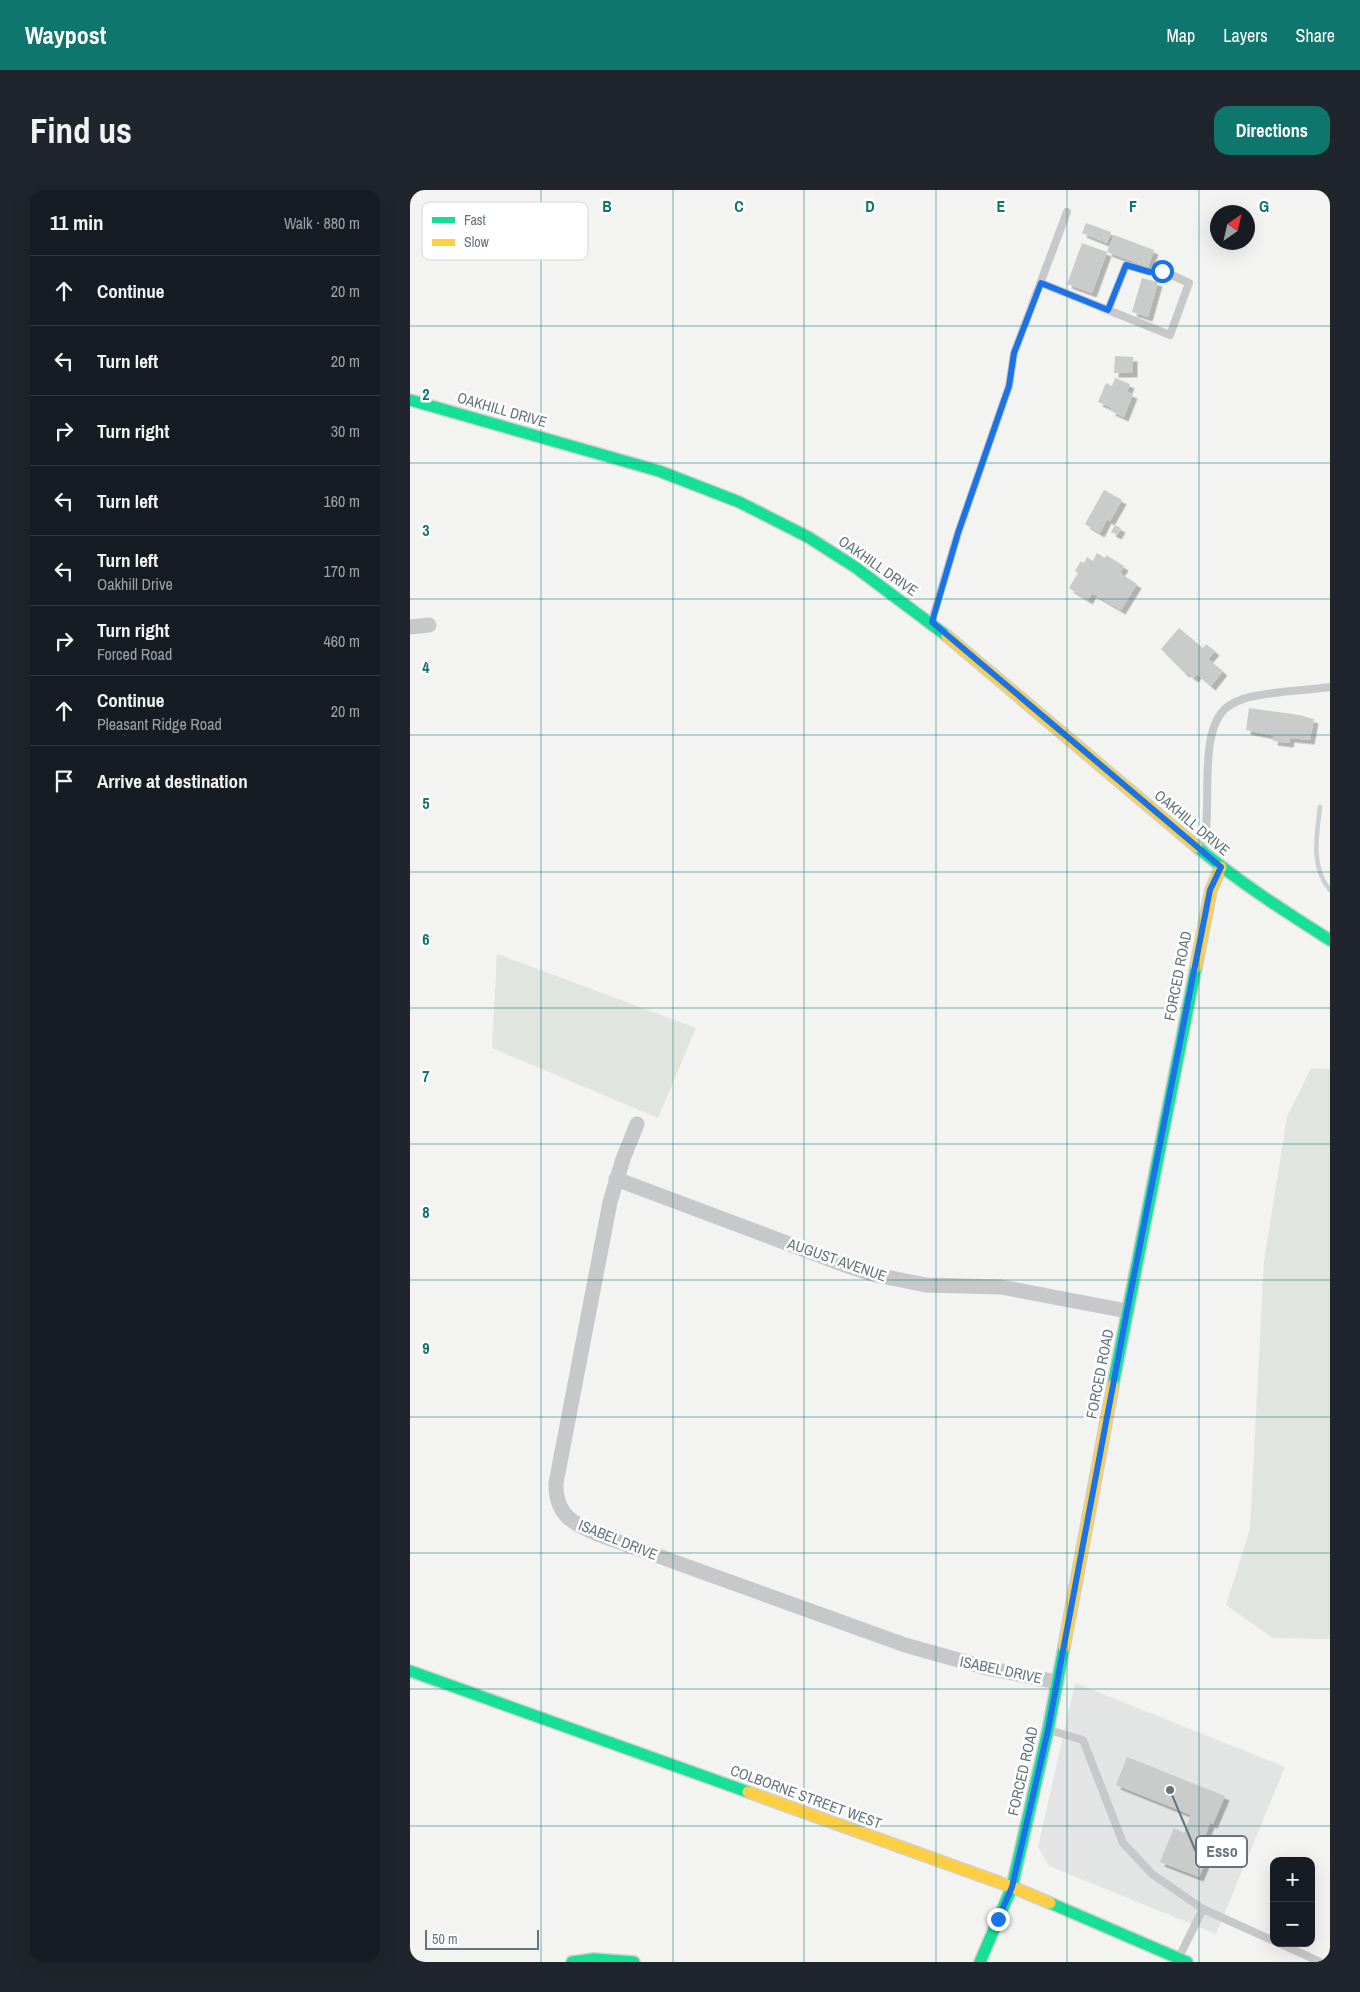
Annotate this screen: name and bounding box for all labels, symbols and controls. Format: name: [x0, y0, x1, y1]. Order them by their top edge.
text: Waypost: [25, 19, 106, 51]
text: Map: [1167, 23, 1195, 48]
text: Layers: [1223, 23, 1268, 48]
text: Share: [1296, 23, 1335, 48]
button: Directions: [1214, 106, 1330, 155]
text: Find us: [30, 107, 132, 154]
text: B: [602, 195, 612, 217]
text: C: [734, 195, 744, 217]
text: D: [865, 195, 875, 217]
text: E: [997, 195, 1006, 217]
text: F: [1129, 195, 1137, 217]
text: G: [1259, 195, 1269, 217]
legend: [422, 202, 588, 260]
north arrow: [1210, 205, 1255, 250]
text: 11 min: [50, 208, 104, 237]
text: Fast: [464, 211, 486, 229]
text: Walk · 880 m: [284, 212, 360, 234]
text: Slow: [464, 233, 490, 251]
route start: [1151, 260, 1174, 283]
icon: ahead: [50, 277, 78, 305]
text: Continue: [97, 278, 165, 304]
text: 20 m: [331, 280, 360, 302]
icon: left: [50, 347, 78, 375]
text: Turn left: [97, 348, 158, 374]
text: 20 m: [331, 350, 360, 372]
text: 2: [422, 383, 430, 405]
street label: OAKHILL DRIVE: [455, 387, 550, 432]
icon: right: [50, 417, 78, 445]
text: Turn right: [97, 418, 169, 444]
text: 30 m: [331, 420, 360, 442]
icon: left: [50, 487, 78, 515]
text: Turn left: [97, 488, 158, 514]
text: 160 m: [324, 490, 360, 512]
text: 3: [422, 519, 430, 541]
street label: OAKHILL DRIVE: [834, 530, 922, 601]
text: Turn left: [97, 547, 158, 573]
icon: left: [50, 557, 78, 585]
text: 170 m: [324, 560, 360, 582]
text: Oakhill Drive: [97, 573, 173, 595]
text: Turn right: [97, 617, 169, 643]
icon: right: [50, 627, 78, 655]
text: 460 m: [324, 630, 360, 652]
text: Forced Road: [97, 643, 172, 665]
text: 4: [422, 656, 430, 678]
text: Continue: [97, 687, 165, 713]
icon: ahead: [50, 697, 78, 725]
text: 20 m: [331, 700, 360, 722]
text: Pleasant Ridge Road: [97, 713, 222, 735]
icon: arrive: [50, 767, 78, 795]
text: Arrive at destination: [97, 768, 248, 794]
street label: OAKHILL DRIVE: [1150, 785, 1235, 860]
text: 5: [422, 792, 430, 814]
text: 6: [422, 928, 430, 950]
street label: FORCED ROAD: [1159, 929, 1197, 1023]
text: 7: [422, 1065, 430, 1087]
text: 8: [422, 1201, 430, 1223]
street label: AUGUST AVENUE: [784, 1232, 890, 1286]
street label: FORCED ROAD: [1081, 1327, 1119, 1421]
text: 9: [422, 1337, 430, 1359]
street label: ISABEL DRIVE: [575, 1514, 661, 1565]
street label: ISABEL DRIVE: [958, 1651, 1044, 1688]
street label: FORCED ROAD: [1002, 1724, 1043, 1818]
street label: COLBORNE STREET WEST: [728, 1759, 885, 1834]
callout: Esso: [1196, 1836, 1247, 1867]
text: Esso: [1206, 1840, 1238, 1862]
map controls: [1270, 1857, 1315, 1947]
button: +: [1270, 1857, 1315, 1902]
button: −: [1270, 1902, 1315, 1947]
route end: [987, 1908, 1010, 1931]
scale bar: [425, 1927, 539, 1950]
text: 50 m: [432, 1930, 458, 1948]

